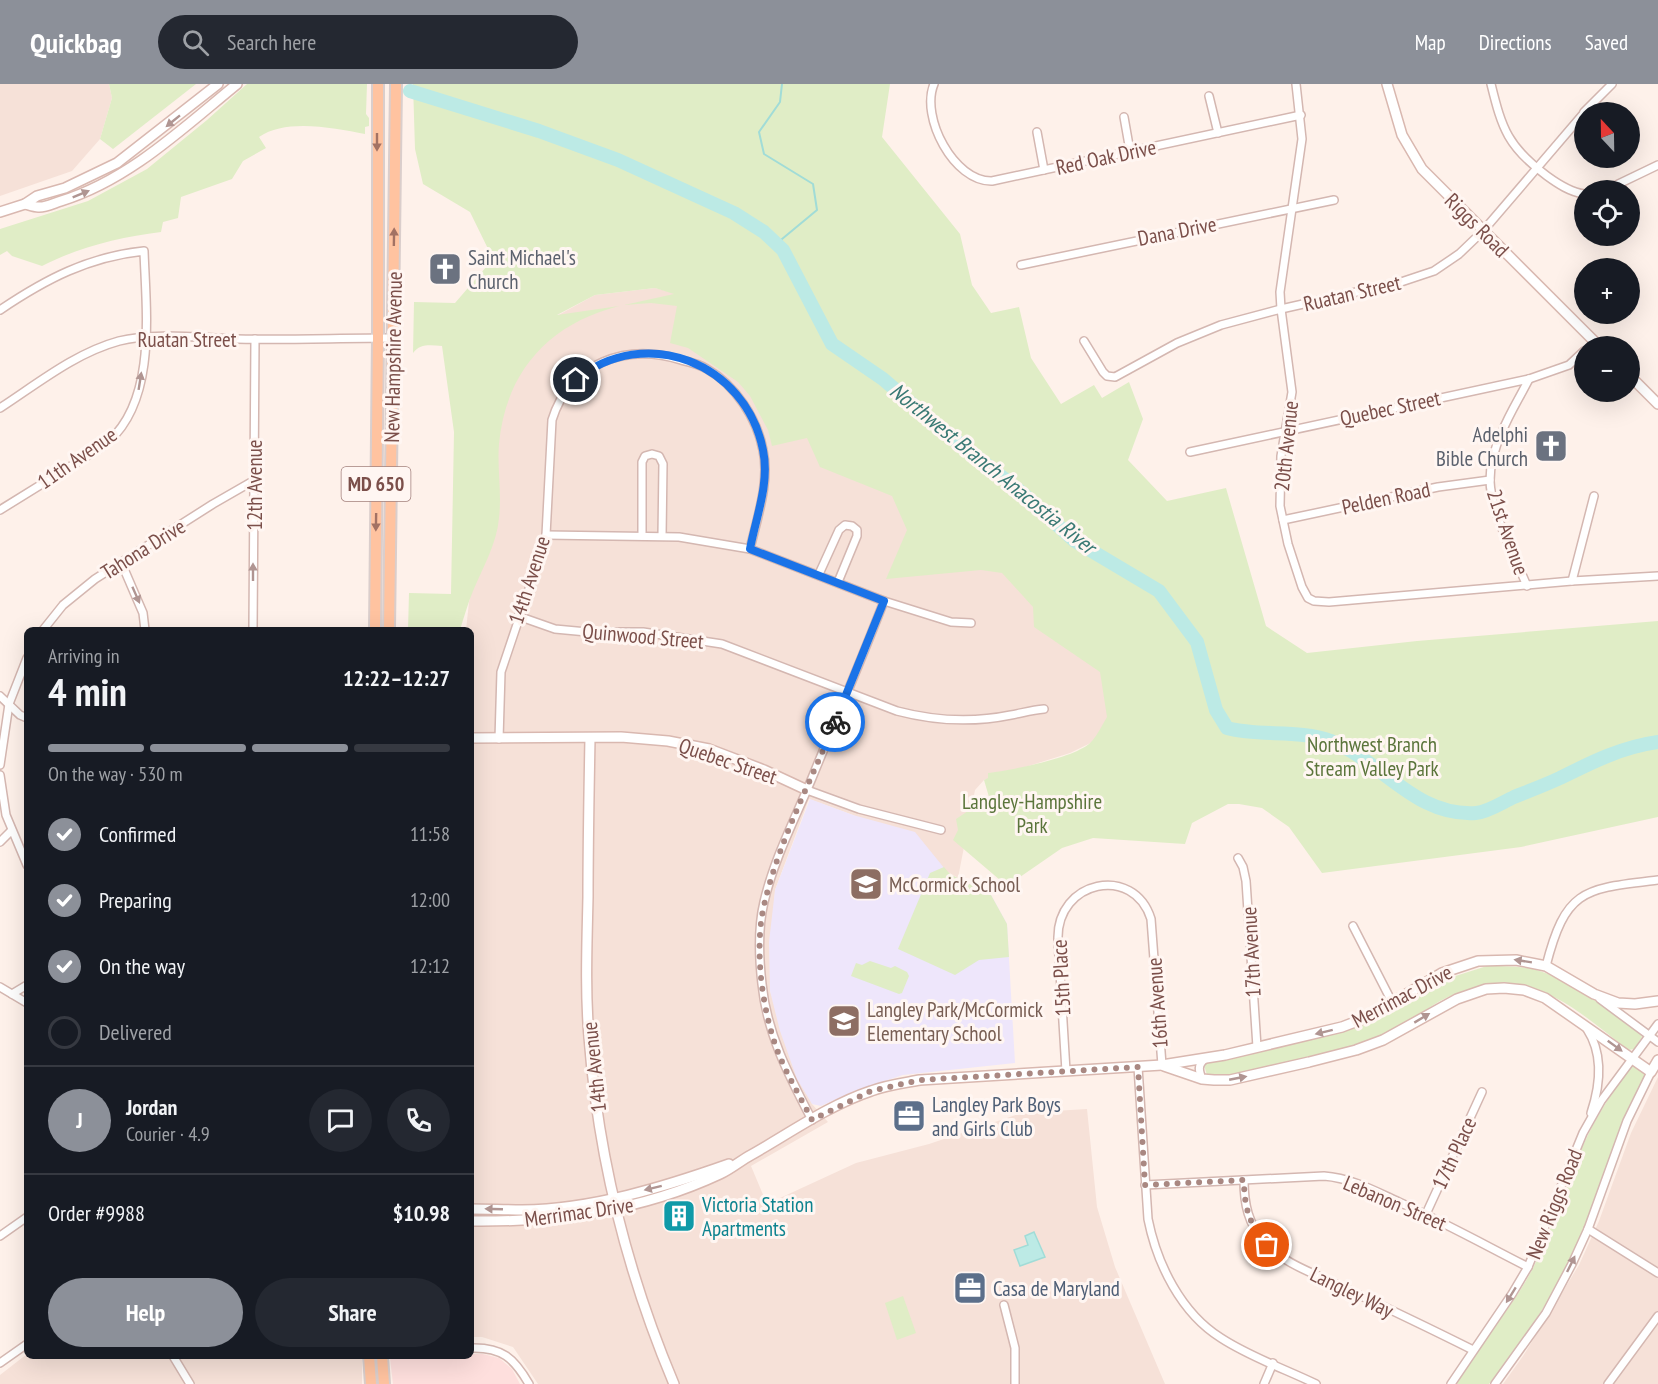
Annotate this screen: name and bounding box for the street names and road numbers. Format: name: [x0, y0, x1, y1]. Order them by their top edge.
street label: Red Oak Drive: [1053, 133, 1159, 181]
street label: Riggs Road: [1439, 187, 1515, 263]
street label: Dana Drive: [1135, 210, 1219, 252]
street label: Ruatan Street: [1301, 269, 1403, 317]
street label: New Hampshire Avenue: [378, 271, 408, 443]
street label: Ruatan Street: [138, 326, 237, 353]
street label: Quebec Street: [1337, 384, 1443, 432]
street label: 20th Avenue: [1268, 399, 1304, 493]
street label: 11th Avenue: [32, 421, 122, 495]
street label: 12th Avenue: [241, 440, 268, 530]
road number: MD 650: [342, 467, 410, 501]
street label: Pelden Road: [1339, 475, 1433, 521]
street label: 21st Avenue: [1481, 486, 1535, 578]
street label: Tahona Drive: [96, 513, 190, 585]
street label: 14th Avenue: [502, 533, 556, 627]
street label: Quinwood Street: [581, 617, 705, 655]
street label: Quebec Street: [675, 732, 781, 790]
street label: 17th Avenue: [1235, 906, 1267, 998]
street label: 15th Place: [1046, 939, 1076, 1017]
street label: 16th Avenue: [1140, 957, 1174, 1049]
street label: Merrimac Drive: [1347, 958, 1457, 1034]
street label: 14th Avenue: [576, 1020, 612, 1114]
street label: 17th Place: [1426, 1113, 1482, 1193]
street label: New Riggs Road: [1520, 1145, 1588, 1263]
street label: Lebanon Street: [1339, 1169, 1451, 1237]
street label: Merrimac Drive: [523, 1191, 635, 1233]
street label: Langley Way: [1306, 1260, 1398, 1324]

